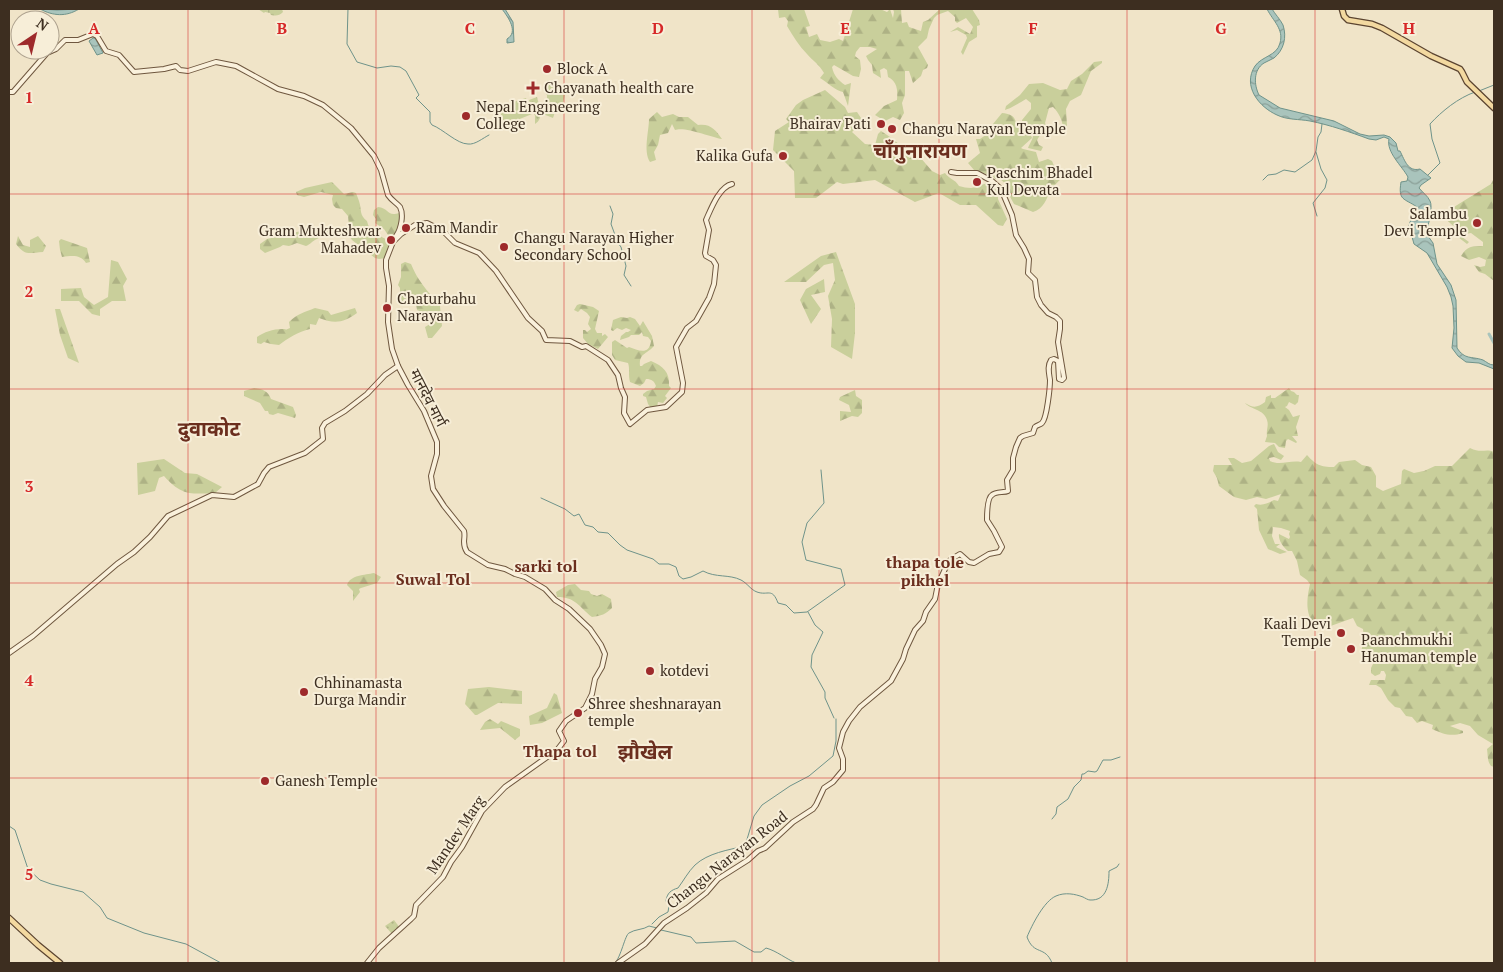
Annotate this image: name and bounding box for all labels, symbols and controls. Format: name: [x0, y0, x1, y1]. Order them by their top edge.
north arrow: [10, 10, 60, 60]
text: N: [33, 13, 53, 35]
text: A: [88, 17, 100, 39]
text: B: [277, 17, 287, 39]
text: C: [465, 17, 475, 39]
text: D: [652, 17, 664, 39]
text: E: [840, 17, 850, 39]
text: F: [1028, 17, 1038, 39]
text: G: [1215, 17, 1227, 39]
text: H: [1403, 17, 1415, 39]
place label: Block A: [557, 58, 608, 78]
marker: Block A: [541, 63, 553, 75]
place label: Chayanath health care: [544, 77, 694, 97]
marker: Chayanath health care: [526, 81, 540, 95]
text: 1: [24, 86, 34, 108]
place label: Nepal Engineering College: [476, 96, 601, 133]
marker: Nepal Engineering College: [460, 110, 472, 122]
place label: Bhairav Pati: [790, 113, 871, 133]
marker: Bhairav Pati: [875, 118, 887, 130]
place label: Changu Narayan Temple: [902, 118, 1066, 138]
marker: Changu Narayan Temple: [886, 123, 898, 135]
district label: चाँगुनारायण: [873, 137, 968, 164]
place label: Kalika Gufa: [696, 145, 773, 165]
marker: Kalika Gufa: [777, 150, 789, 162]
place label: Paschim Bhadel Kul Devata: [987, 162, 1093, 199]
marker: Paschim Bhadel Kul Devata: [971, 176, 983, 188]
place label: Salambu Devi Temple: [1384, 203, 1467, 240]
place label: Ram Mandir: [416, 217, 498, 237]
marker: Salambu Devi Temple: [1471, 217, 1483, 229]
place label: Gram Mukteshwar Mahadev: [259, 220, 381, 257]
marker: Ram Mandir: [400, 222, 412, 234]
place label: Changu Narayan Higher Secondary School: [514, 227, 674, 264]
marker: Gram Mukteshwar Mahadev: [385, 234, 397, 246]
marker: Changu Narayan Higher Secondary School: [498, 241, 510, 253]
text: 2: [24, 280, 34, 302]
place label: Chaturbahu Narayan: [397, 288, 477, 325]
marker: Chaturbahu Narayan: [381, 302, 393, 314]
street label: मानदेव मार्ग: [406, 365, 452, 431]
district label: दुवाकोट: [178, 415, 241, 442]
text: 3: [24, 475, 34, 497]
district label: thapa tole pikhel: [886, 551, 965, 591]
district label: sarki tol: [514, 555, 578, 577]
district label: Suwal Tol: [396, 568, 470, 590]
place label: Kaali Devi Temple: [1263, 613, 1331, 650]
marker: Kaali Devi Temple: [1335, 627, 1347, 639]
place label: Paanchmukhi Hanuman temple: [1361, 629, 1477, 666]
marker: Paanchmukhi Hanuman temple: [1345, 643, 1357, 655]
place label: kotdevi: [660, 660, 709, 680]
marker: kotdevi: [644, 665, 656, 677]
text: 4: [24, 669, 34, 691]
place label: Chhinamasta Durga Mandir: [314, 672, 406, 709]
marker: Chhinamasta Durga Mandir: [298, 686, 310, 698]
place label: Shree sheshnarayan temple: [588, 693, 721, 730]
marker: Shree sheshnarayan temple: [572, 707, 584, 719]
district label: झौखेल: [618, 738, 673, 765]
district label: Thapa tol: [523, 740, 597, 762]
place label: Ganesh Temple: [275, 770, 378, 790]
marker: Ganesh Temple: [259, 775, 271, 787]
street label: Mandev Marg: [422, 790, 489, 878]
street label: Changu Narayan Road: [662, 806, 791, 913]
text: 5: [24, 863, 34, 885]

